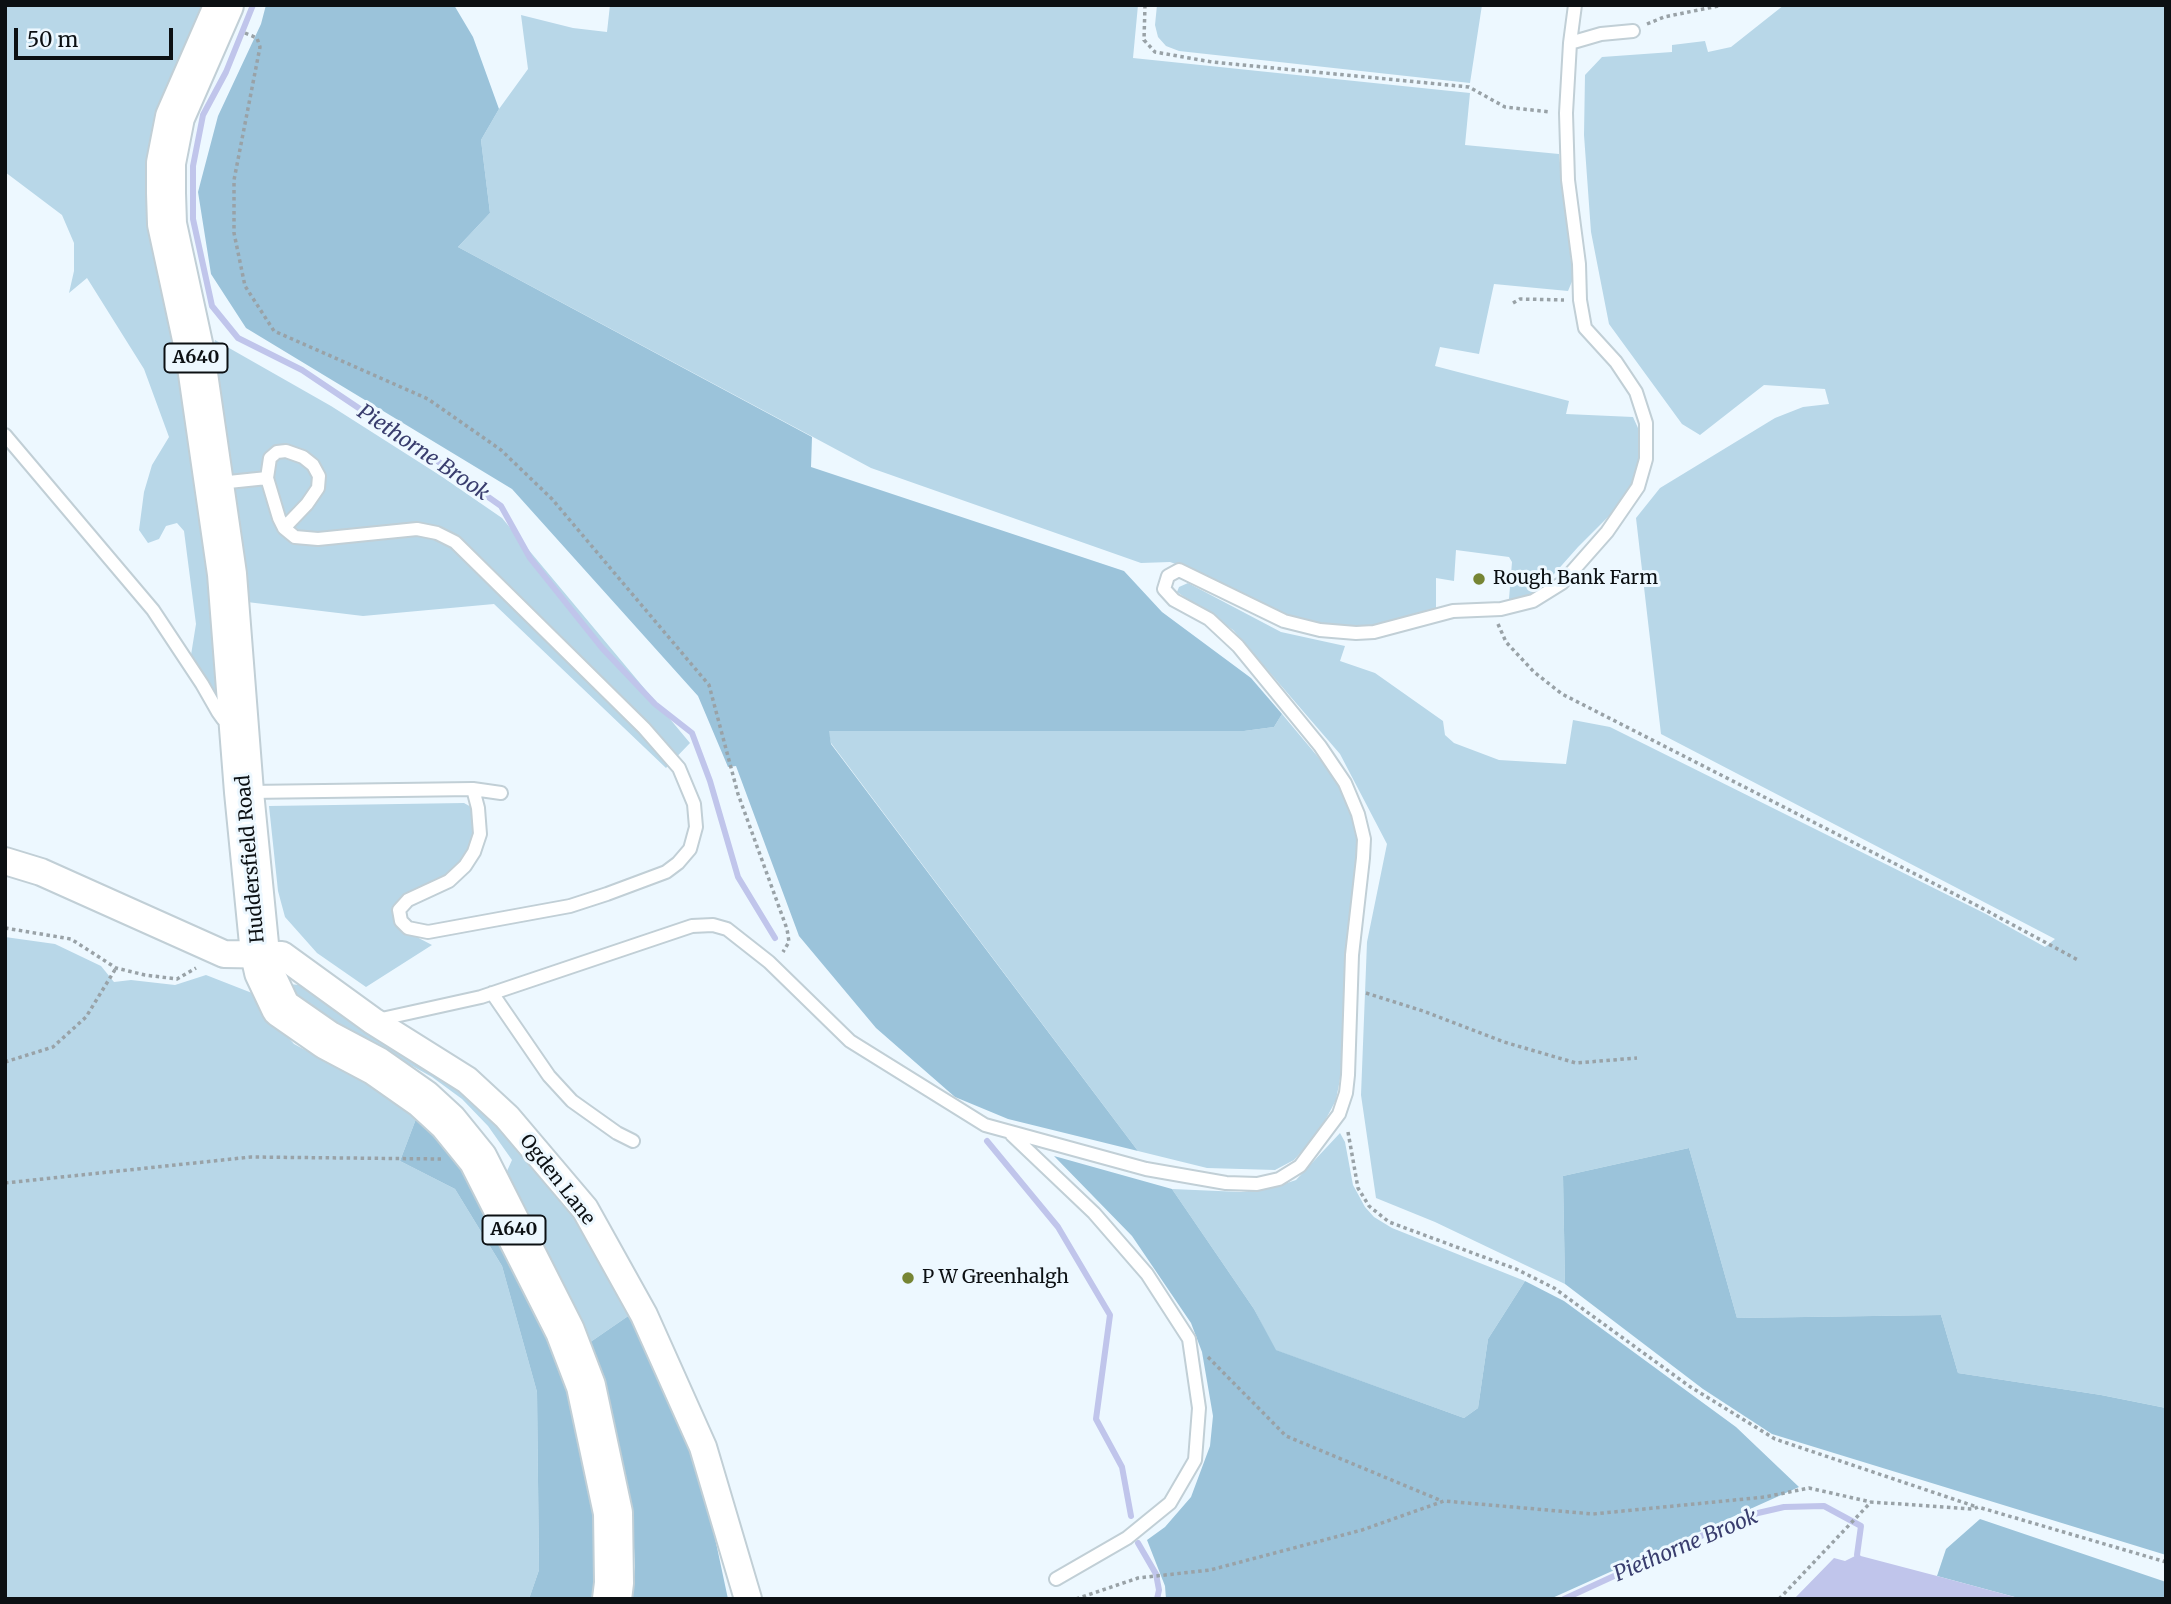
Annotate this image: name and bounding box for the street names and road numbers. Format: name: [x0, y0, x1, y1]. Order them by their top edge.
road number: A640: [164, 344, 228, 372]
street label: Huddersfield Road: [232, 774, 270, 944]
street label: Ogden Lane: [515, 1130, 599, 1230]
road number: A640: [482, 1216, 546, 1245]

